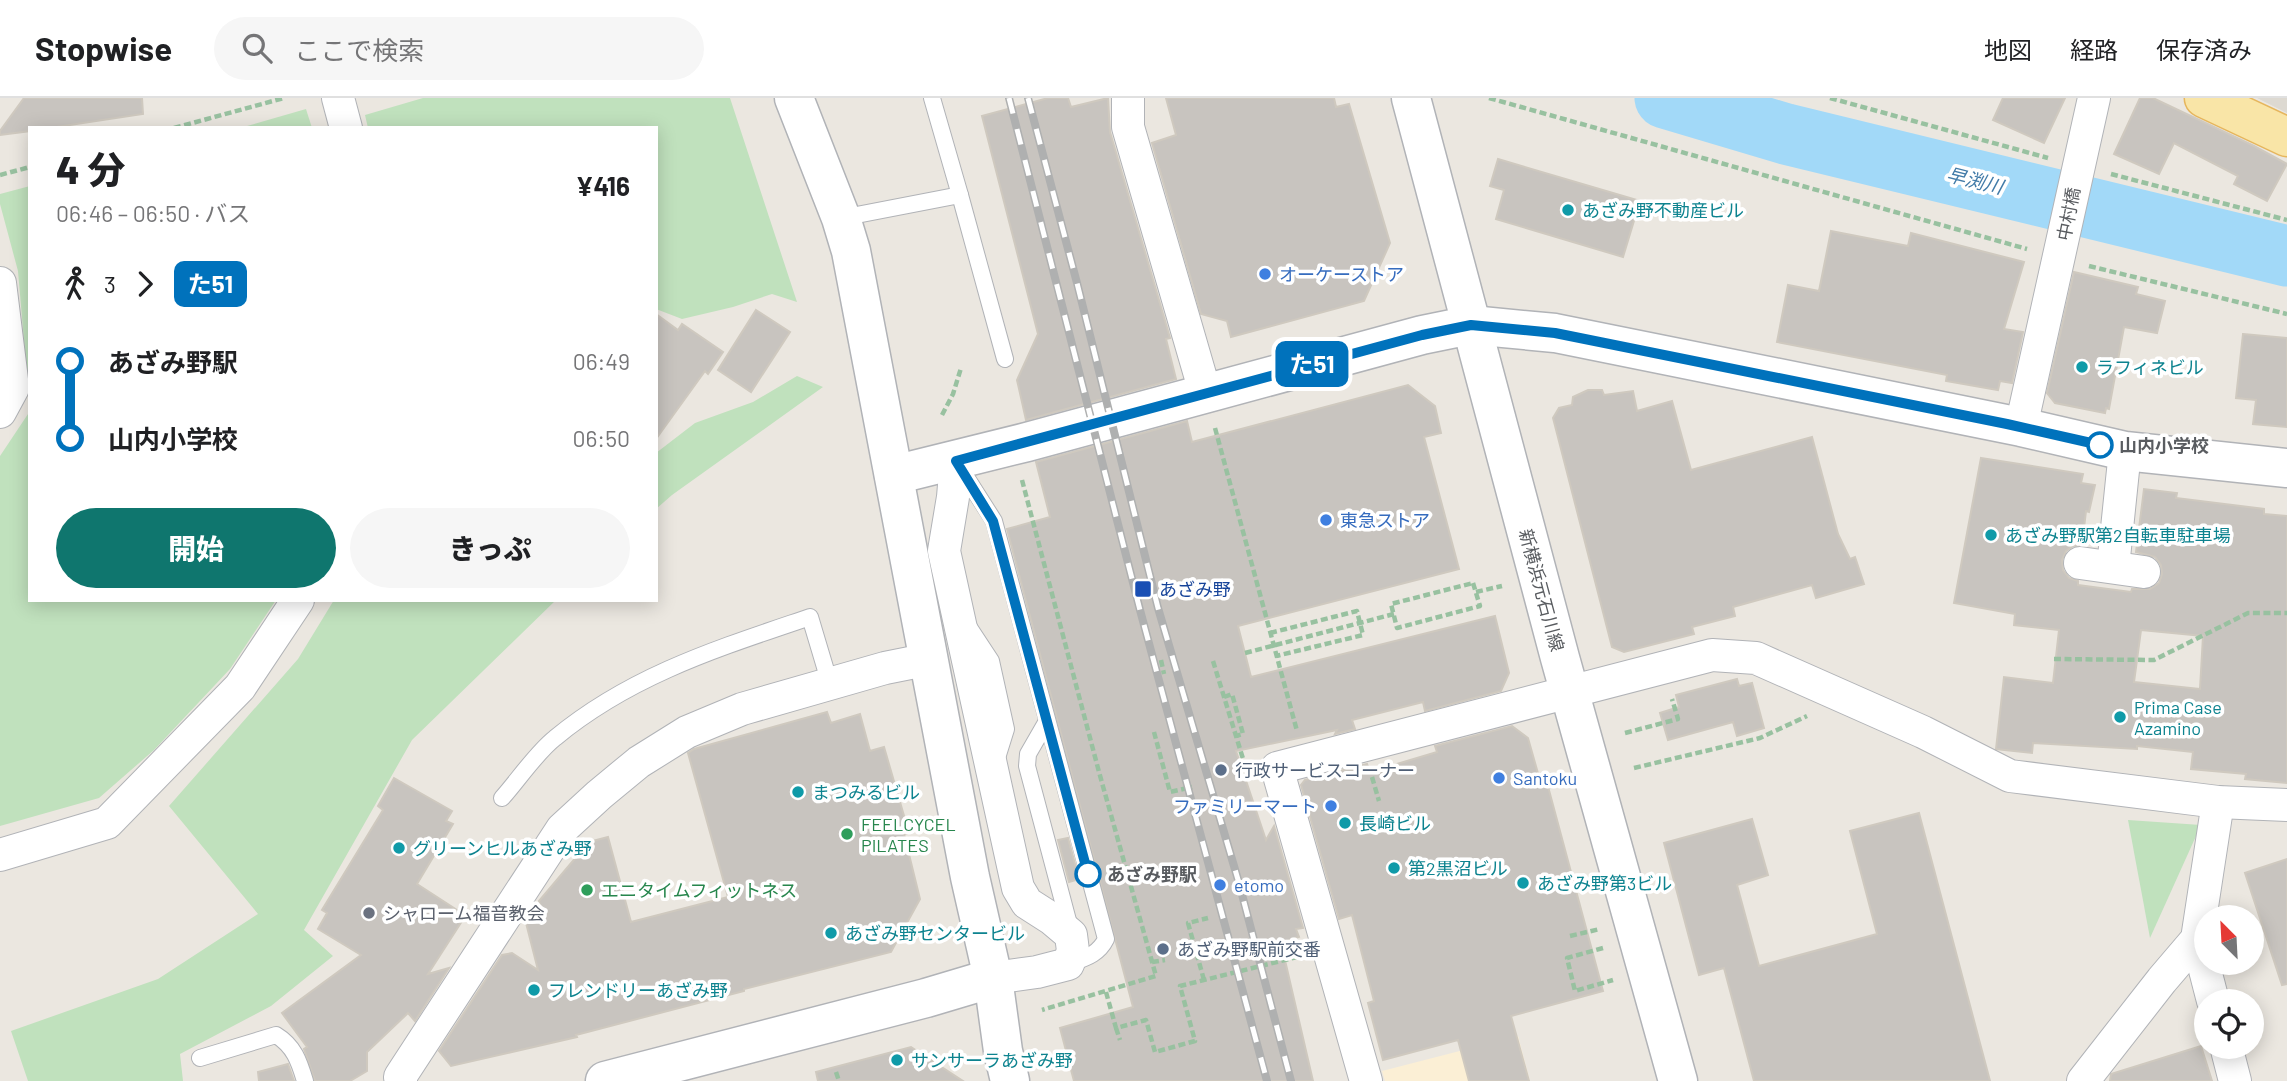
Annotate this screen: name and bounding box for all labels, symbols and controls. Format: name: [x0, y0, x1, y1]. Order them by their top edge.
search box: [214, 17, 704, 80]
text: Stopwise: [35, 28, 172, 68]
icon: search: [238, 29, 276, 67]
text: ここで検索: [294, 34, 424, 65]
text: 地図: [1984, 35, 2032, 64]
text: 経路: [2070, 35, 2118, 64]
text: 保存済み: [2156, 35, 2252, 64]
text: 4 分: [56, 146, 125, 192]
water label: 早渕川: [1945, 162, 2007, 199]
text: ¥416: [576, 170, 630, 201]
street label: 中村橋: [2052, 185, 2084, 243]
text: 06:46 – 06:50 · バス: [56, 199, 250, 227]
place label: あざみ野不動産ビル: [1582, 199, 1744, 221]
marker: あざみ野不動産ビル: [1560, 202, 1576, 218]
place label: オーケーストア: [1279, 263, 1404, 285]
icon: walk: [56, 265, 94, 303]
icon: forward: [126, 265, 164, 303]
marker: オーケーストア: [1257, 266, 1273, 282]
text: た51: [188, 269, 233, 298]
text: 3: [104, 270, 116, 298]
line badge: た51: [1272, 341, 1352, 387]
text: あざみ野駅: [108, 346, 238, 377]
text: 06:49: [573, 347, 630, 375]
text: た51: [1289, 349, 1335, 378]
place label: ラフィネビル: [2096, 356, 2204, 378]
marker: ラフィネビル: [2074, 359, 2090, 375]
text: 山内小学校: [108, 423, 238, 454]
text: 06:50: [573, 424, 630, 452]
marker: 山内小学校: [2087, 432, 2113, 458]
place label: 山内小学校: [2119, 434, 2209, 456]
button: 開始: [56, 508, 336, 588]
button: きっぷ: [350, 508, 630, 588]
place label: 東急ストア: [1340, 509, 1430, 531]
marker: 東急ストア: [1318, 512, 1334, 528]
place label: あざみ野駅第2自転車駐車場: [2005, 524, 2231, 546]
street label: 新横浜元石川線: [1515, 526, 1569, 654]
marker: あざみ野駅第2自転車駐車場: [1983, 527, 1999, 543]
place label: あざみ野: [1159, 578, 1231, 600]
marker: あざみ野: [1133, 579, 1153, 599]
place label: Prima Case Azamino: [2134, 696, 2222, 739]
marker: Prima Case Azamino: [2112, 709, 2128, 725]
place label: 行政サービスコーナー: [1235, 759, 1415, 781]
marker: 行政サービスコーナー: [1213, 762, 1229, 778]
place label: Santoku: [1513, 767, 1577, 789]
marker: Santoku: [1491, 770, 1507, 786]
place label: まつみるビル: [812, 781, 920, 803]
marker: まつみるビル: [790, 784, 806, 800]
place label: ファミリーマート: [1173, 795, 1317, 817]
marker: ファミリーマート: [1323, 798, 1339, 814]
place label: 長崎ビル: [1359, 812, 1431, 834]
place label: FEELCYCEL PILATES: [861, 813, 956, 856]
marker: 長崎ビル: [1337, 815, 1353, 831]
marker: FEELCYCEL PILATES: [839, 826, 855, 842]
place label: グリーンヒルあざみ野: [413, 837, 592, 859]
marker: グリーンヒルあざみ野: [391, 840, 407, 856]
place label: 第2黒沼ビル: [1408, 857, 1508, 879]
marker: 第2黒沼ビル: [1386, 860, 1402, 876]
marker: あざみ野駅: [1075, 861, 1101, 887]
place label: あざみ野駅: [1107, 863, 1197, 885]
place label: あざみ野第3ビル: [1537, 872, 1672, 894]
place label: etomo: [1234, 874, 1284, 896]
marker: あざみ野第3ビル: [1515, 875, 1531, 891]
marker: etomo: [1212, 877, 1228, 893]
place label: エニタイムフィットネス: [601, 879, 797, 901]
marker: エニタイムフィットネス: [579, 882, 595, 898]
place label: シャローム福音教会: [383, 902, 544, 924]
marker: シャローム福音教会: [361, 905, 377, 921]
north arrow: [2194, 905, 2264, 975]
map controls: [2194, 905, 2264, 1059]
place label: あざみ野センタービル: [845, 922, 1025, 944]
marker: あざみ野センタービル: [823, 925, 839, 941]
place label: あざみ野駅前交番: [1177, 938, 1321, 960]
marker: あざみ野駅前交番: [1155, 941, 1171, 957]
place label: フレンドリーあざみ野: [548, 979, 728, 1001]
marker: フレンドリーあざみ野: [526, 982, 542, 998]
button: locate: [2194, 989, 2264, 1059]
place label: サンサーラあざみ野: [911, 1049, 1073, 1071]
marker: サンサーラあざみ野: [889, 1052, 905, 1068]

